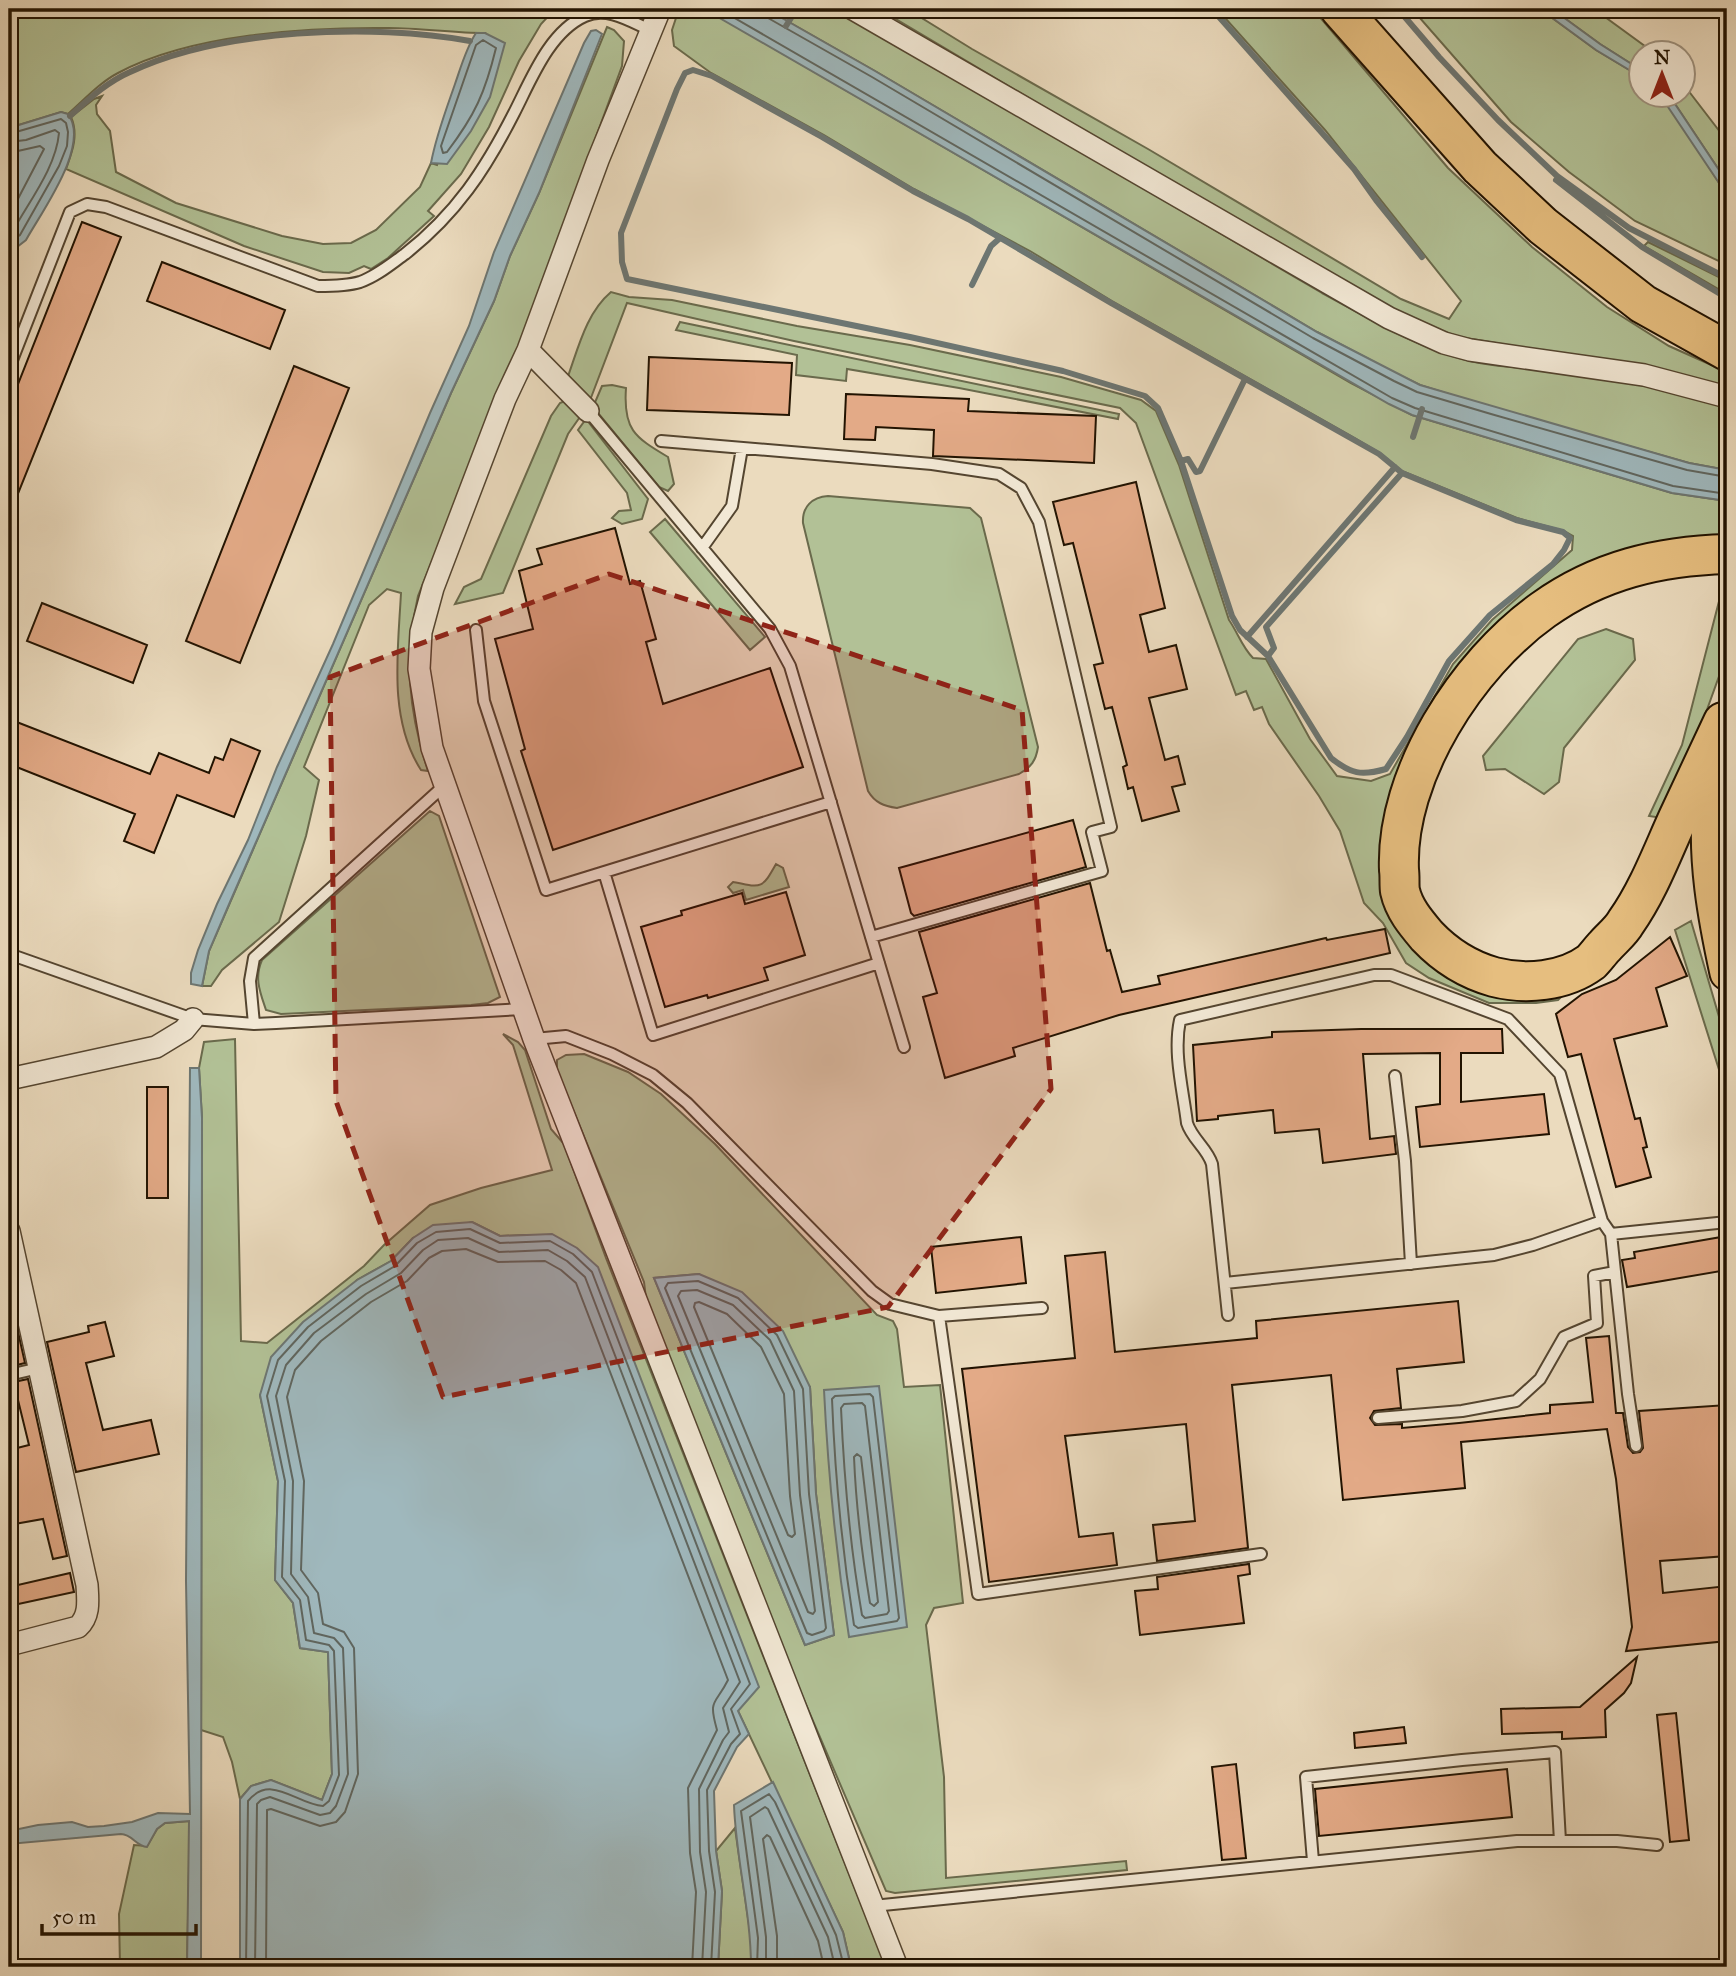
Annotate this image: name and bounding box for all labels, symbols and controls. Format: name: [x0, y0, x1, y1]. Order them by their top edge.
north arrow: [1628, 38, 1698, 108]
text: N: [1654, 46, 1670, 69]
scale bar: [42, 1892, 196, 1936]
text: 50 m: [52, 1904, 97, 1930]

